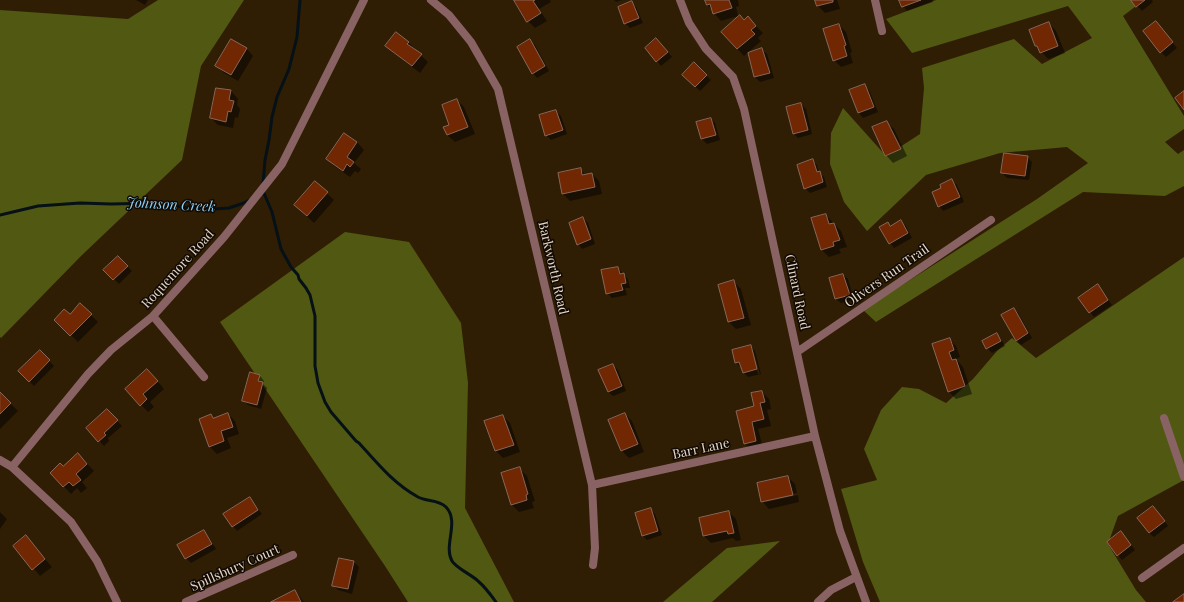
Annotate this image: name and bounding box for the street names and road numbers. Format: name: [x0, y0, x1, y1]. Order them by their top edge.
street label: Barkworth Road: [535, 220, 571, 316]
street label: Roquemore Road: [139, 226, 217, 312]
street label: Olivers Run Trail: [842, 241, 932, 311]
street label: Clinard Road: [781, 253, 813, 331]
street label: Barr Lane: [671, 435, 731, 463]
street label: Spillsbury Court: [188, 541, 282, 595]

